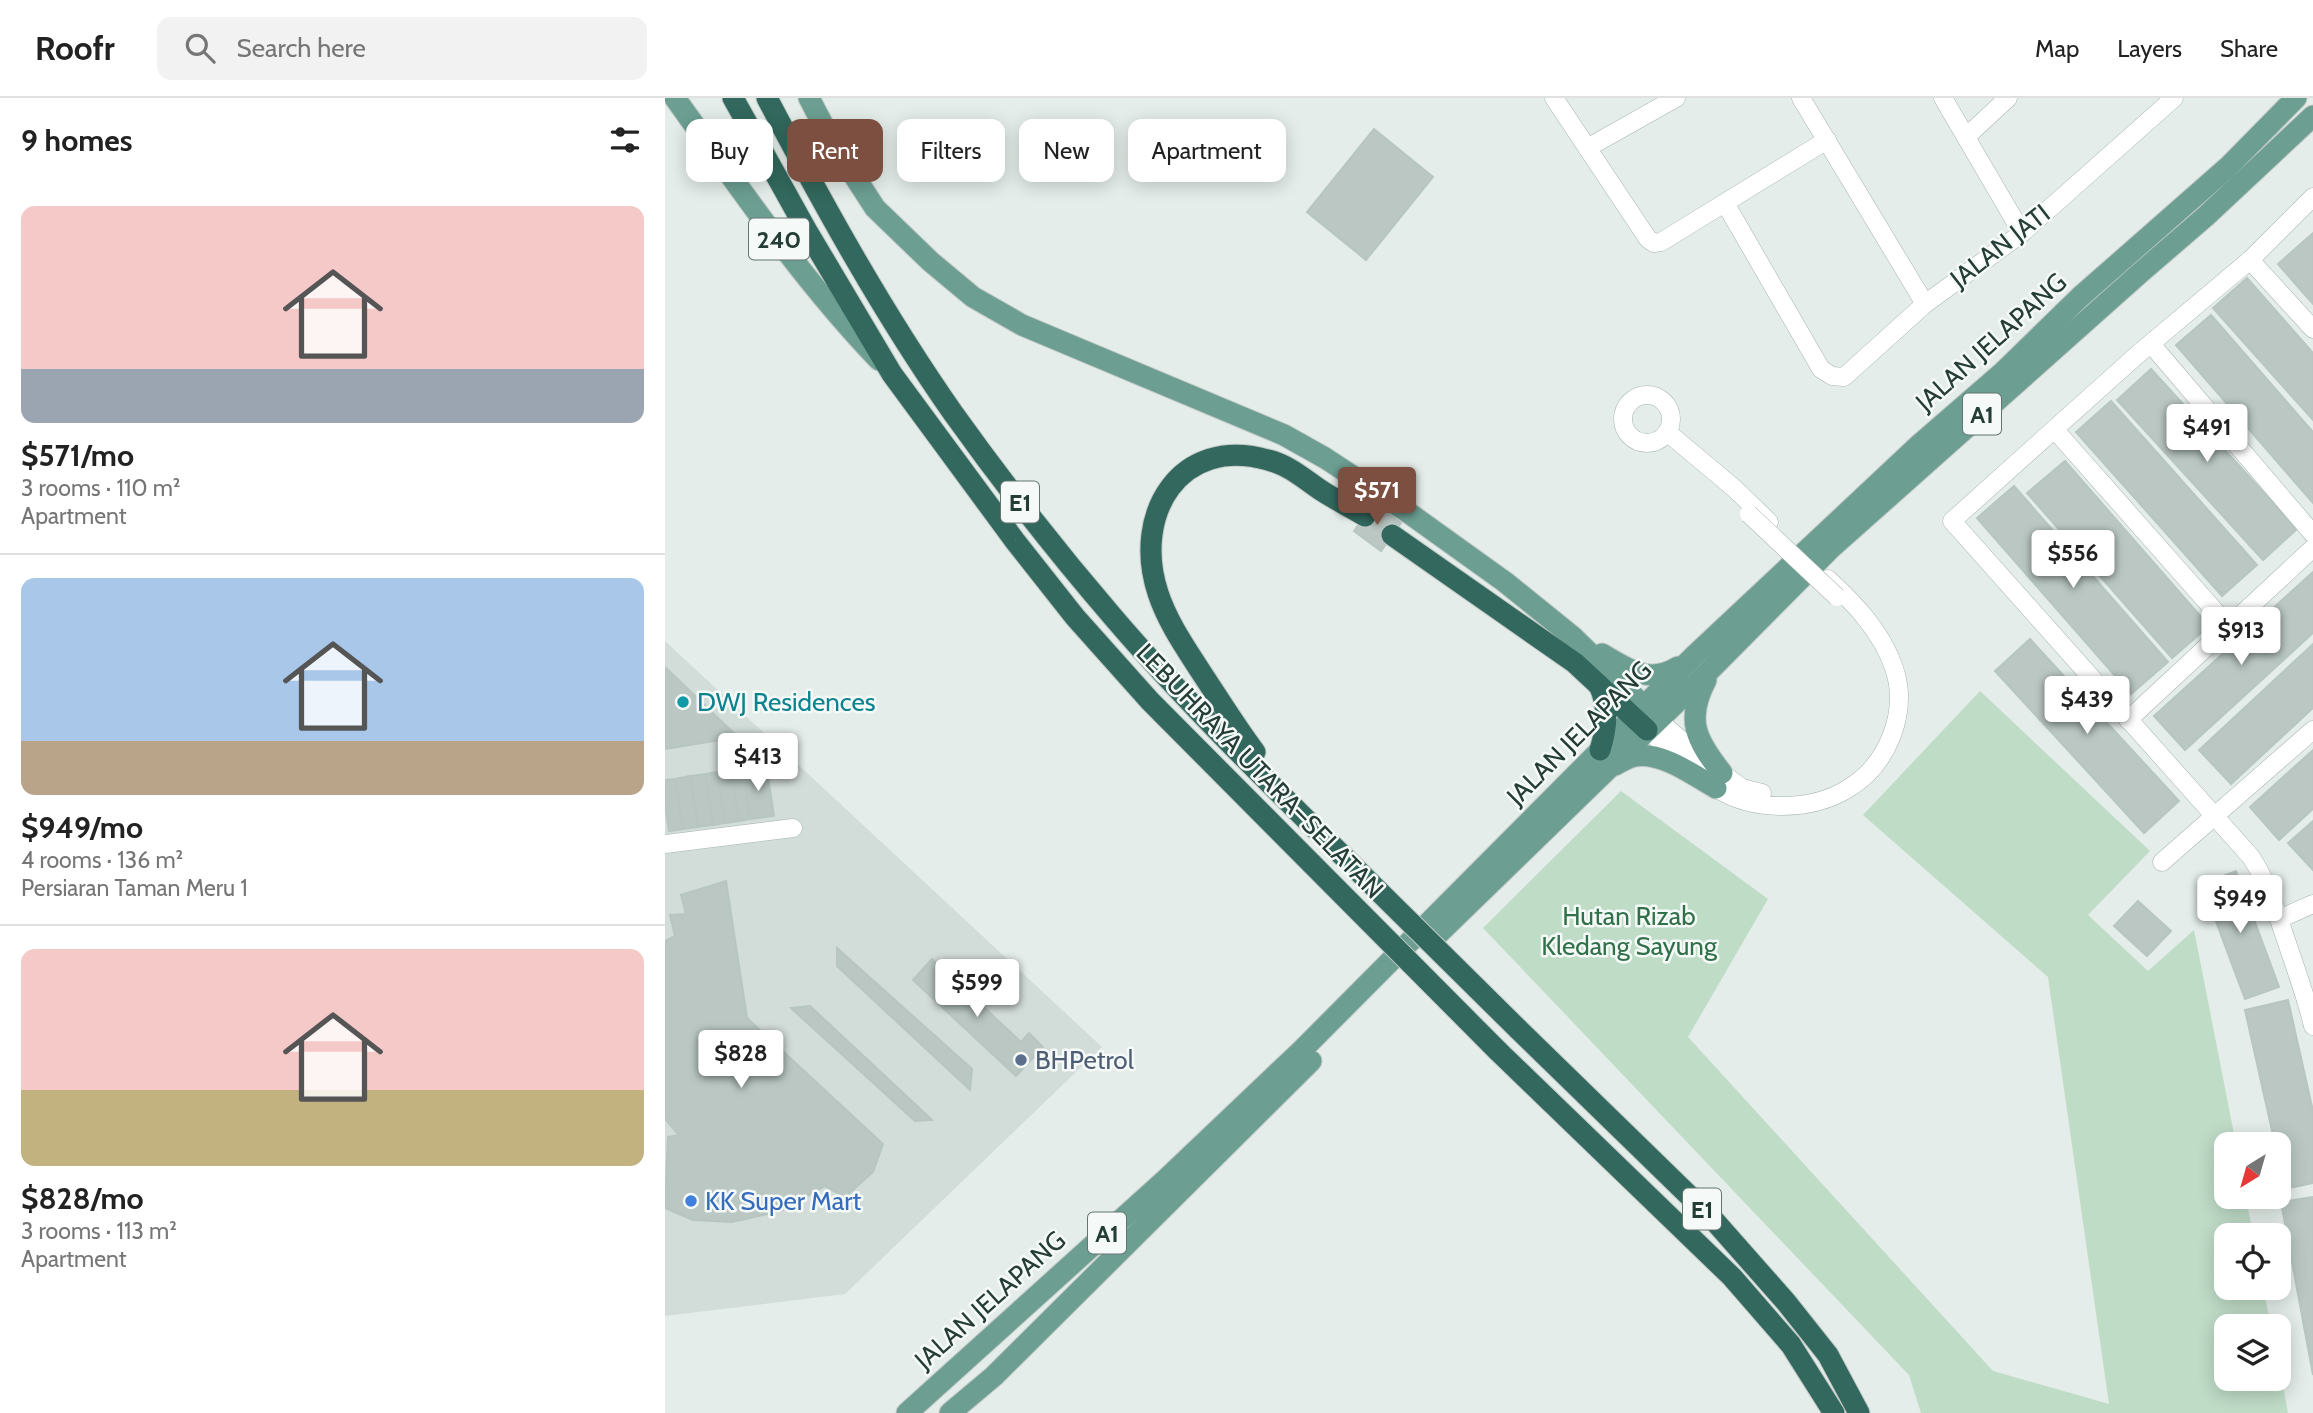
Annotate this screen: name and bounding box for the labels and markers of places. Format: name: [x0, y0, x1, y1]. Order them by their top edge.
pin: $491: [2166, 404, 2248, 464]
pin: $571: [1336, 468, 1418, 527]
pin: $556: [2032, 531, 2114, 590]
pin: $913: [2200, 608, 2282, 667]
pin: $439: [2046, 676, 2128, 736]
place label: DWJ Residences: [697, 686, 876, 718]
marker: DWJ Residences: [675, 694, 691, 710]
pin: $413: [717, 734, 799, 793]
pin: $949: [2199, 876, 2281, 935]
pin: $599: [936, 960, 1018, 1019]
pin: $828: [700, 1030, 782, 1090]
place label: BHPetrol: [1035, 1044, 1134, 1076]
marker: BHPetrol: [1013, 1052, 1029, 1068]
place label: KK Super Mart: [705, 1185, 861, 1217]
marker: KK Super Mart: [683, 1193, 699, 1209]

